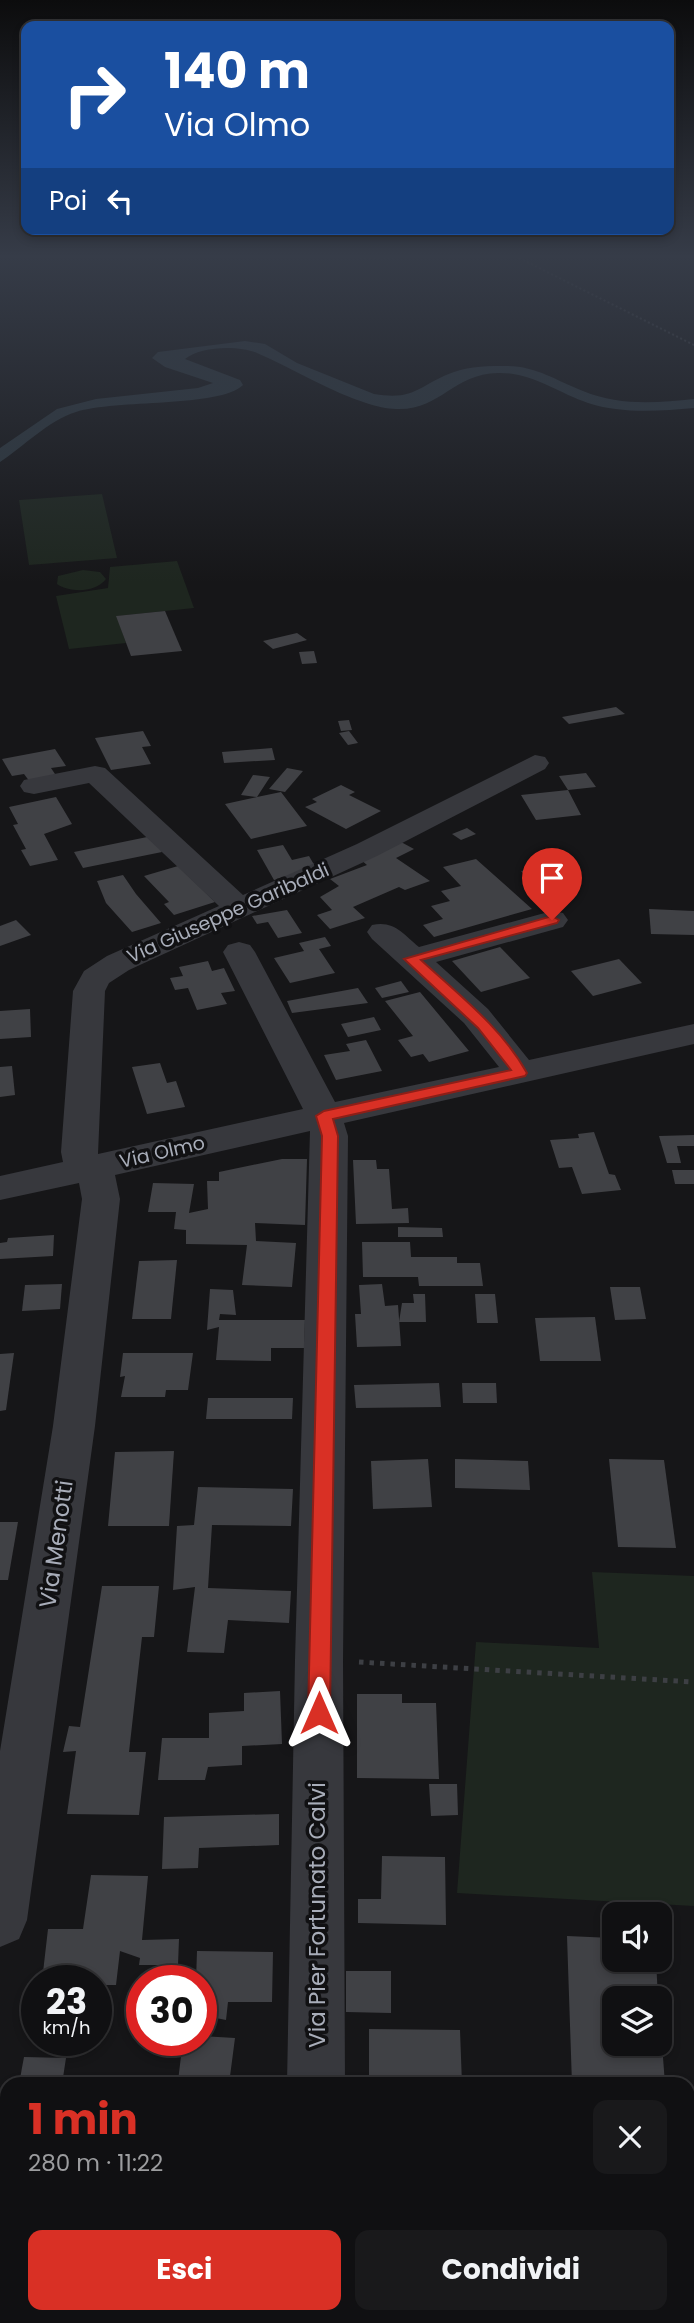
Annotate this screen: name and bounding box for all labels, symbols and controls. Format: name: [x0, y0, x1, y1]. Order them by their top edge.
text: 140 m: [164, 37, 310, 105]
icon: right: [49, 49, 140, 140]
text: Via Olmo: [164, 102, 310, 147]
icon: left: [101, 182, 139, 220]
text: Poi: [49, 183, 87, 219]
pin: [522, 848, 582, 920]
street label: Via Giuseppe Garibaldi: [123, 856, 333, 970]
icon: arrive: [533, 859, 571, 897]
street label: Via Olmo: [117, 1129, 207, 1175]
street label: Via Menotti: [31, 1478, 81, 1610]
position arrow: [282, 1676, 356, 1750]
street label: Via Pier Fortunato Calvi: [301, 1782, 333, 2048]
map controls: [602, 1902, 672, 2056]
button: sound: [602, 1902, 672, 1972]
speed limit sign: 30: [126, 1965, 217, 2056]
text: 23: [46, 1977, 87, 2026]
button: layers: [602, 1986, 672, 2056]
text: km/h: [43, 2015, 90, 2040]
text: 1 min: [28, 2090, 138, 2149]
button: close: [593, 2100, 667, 2174]
text: 280 m · 11:22: [28, 2147, 163, 2179]
button: Esci: [28, 2230, 341, 2310]
button: Condividi: [355, 2230, 667, 2310]

